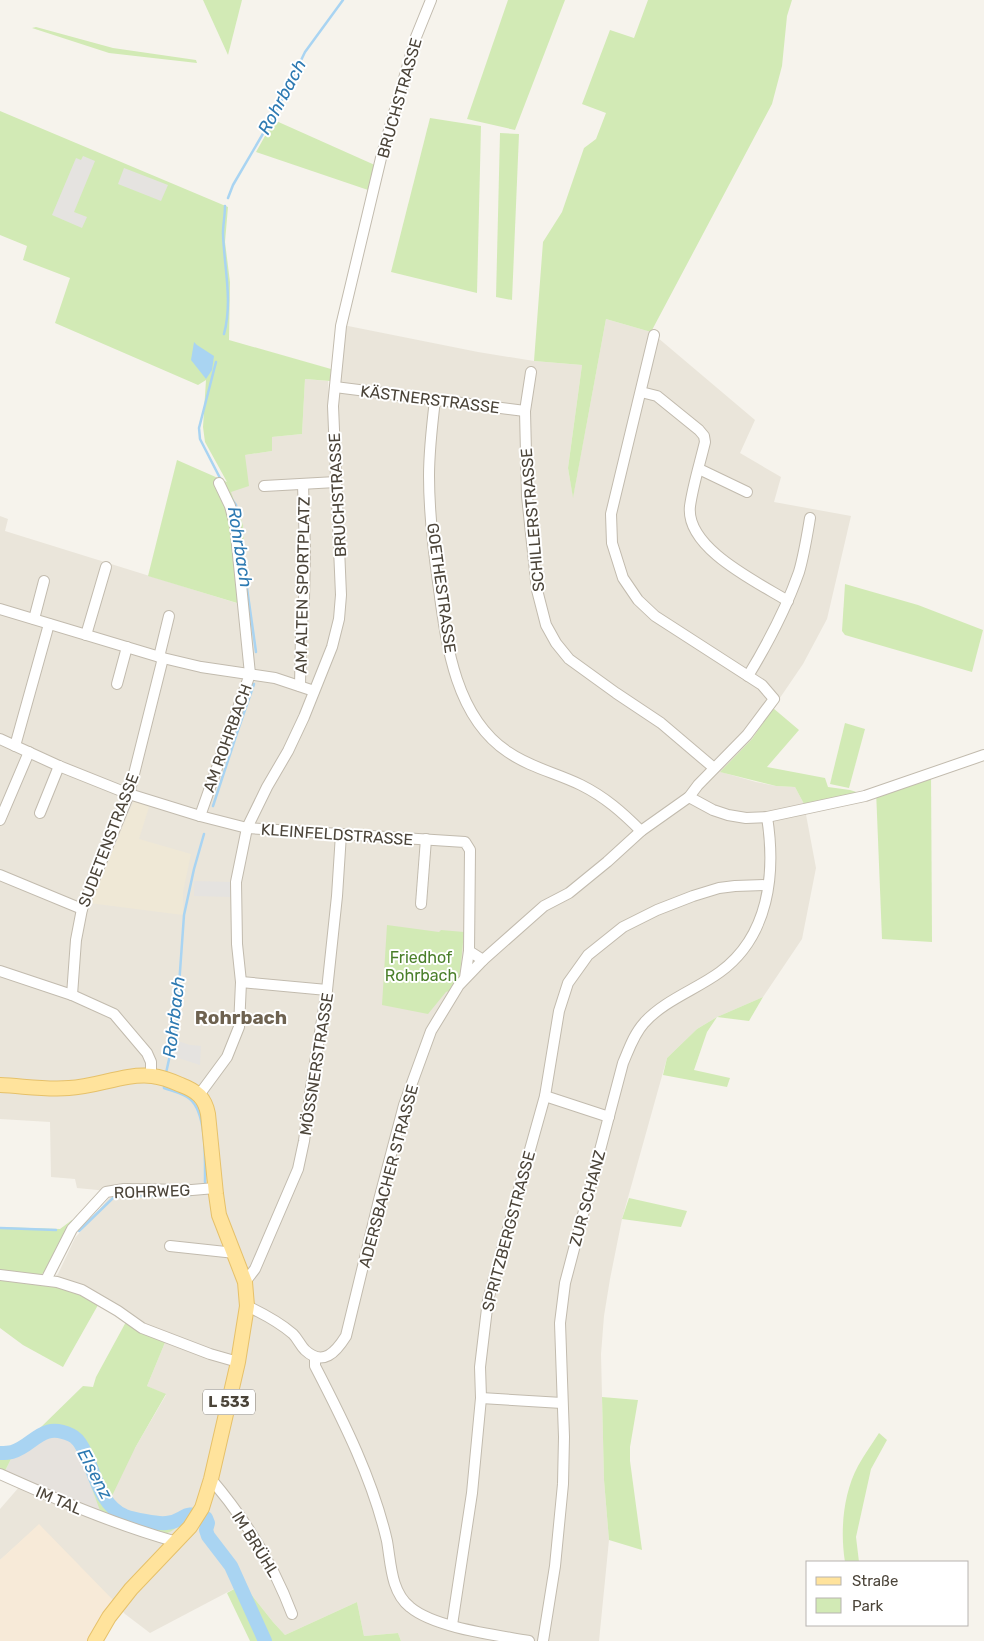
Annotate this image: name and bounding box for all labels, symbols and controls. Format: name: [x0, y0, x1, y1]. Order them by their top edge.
street label: BRUCHSTRASSE: [373, 36, 426, 160]
water label: Rohrbach: [253, 56, 311, 138]
street label: KÄSTNERSTRASSE: [359, 382, 501, 417]
street label: BRUCHSTRASSE: [325, 432, 350, 557]
street label: SCHILLERSTRASSE: [517, 447, 548, 593]
street label: AM ALTEN SPORTPLATZ: [291, 496, 314, 674]
water label: Rohrbach: [223, 505, 257, 589]
street label: GOETHESTRASSE: [423, 522, 460, 655]
street label: AM ROHRBACH: [199, 681, 256, 795]
street label: SUDETENSTRASSE: [74, 771, 143, 910]
street label: KLEINFELDSTRASSE: [260, 820, 414, 849]
park label: Friedhof Rohrbach: [385, 948, 457, 985]
water label: Rohrbach: [158, 975, 190, 1059]
street label: MÖSSNERSTRASSE: [296, 991, 337, 1137]
district label: Rohrbach: [195, 1006, 287, 1029]
street label: ADERSBACHER STRASSE: [355, 1082, 422, 1270]
street label: ZUR SCHANZ: [566, 1148, 609, 1248]
street label: SPRITZBERGSTRASSE: [478, 1149, 539, 1313]
street label: ROHRWEG: [114, 1181, 190, 1202]
road number: L 533: [203, 1390, 255, 1414]
water label: Elsenz: [72, 1445, 118, 1503]
street label: IM TAL: [33, 1482, 85, 1519]
street label: IM BRÜHL: [228, 1508, 283, 1581]
legend: [806, 1561, 969, 1626]
text: Straße: [852, 1572, 898, 1590]
text: Park: [852, 1597, 883, 1615]

